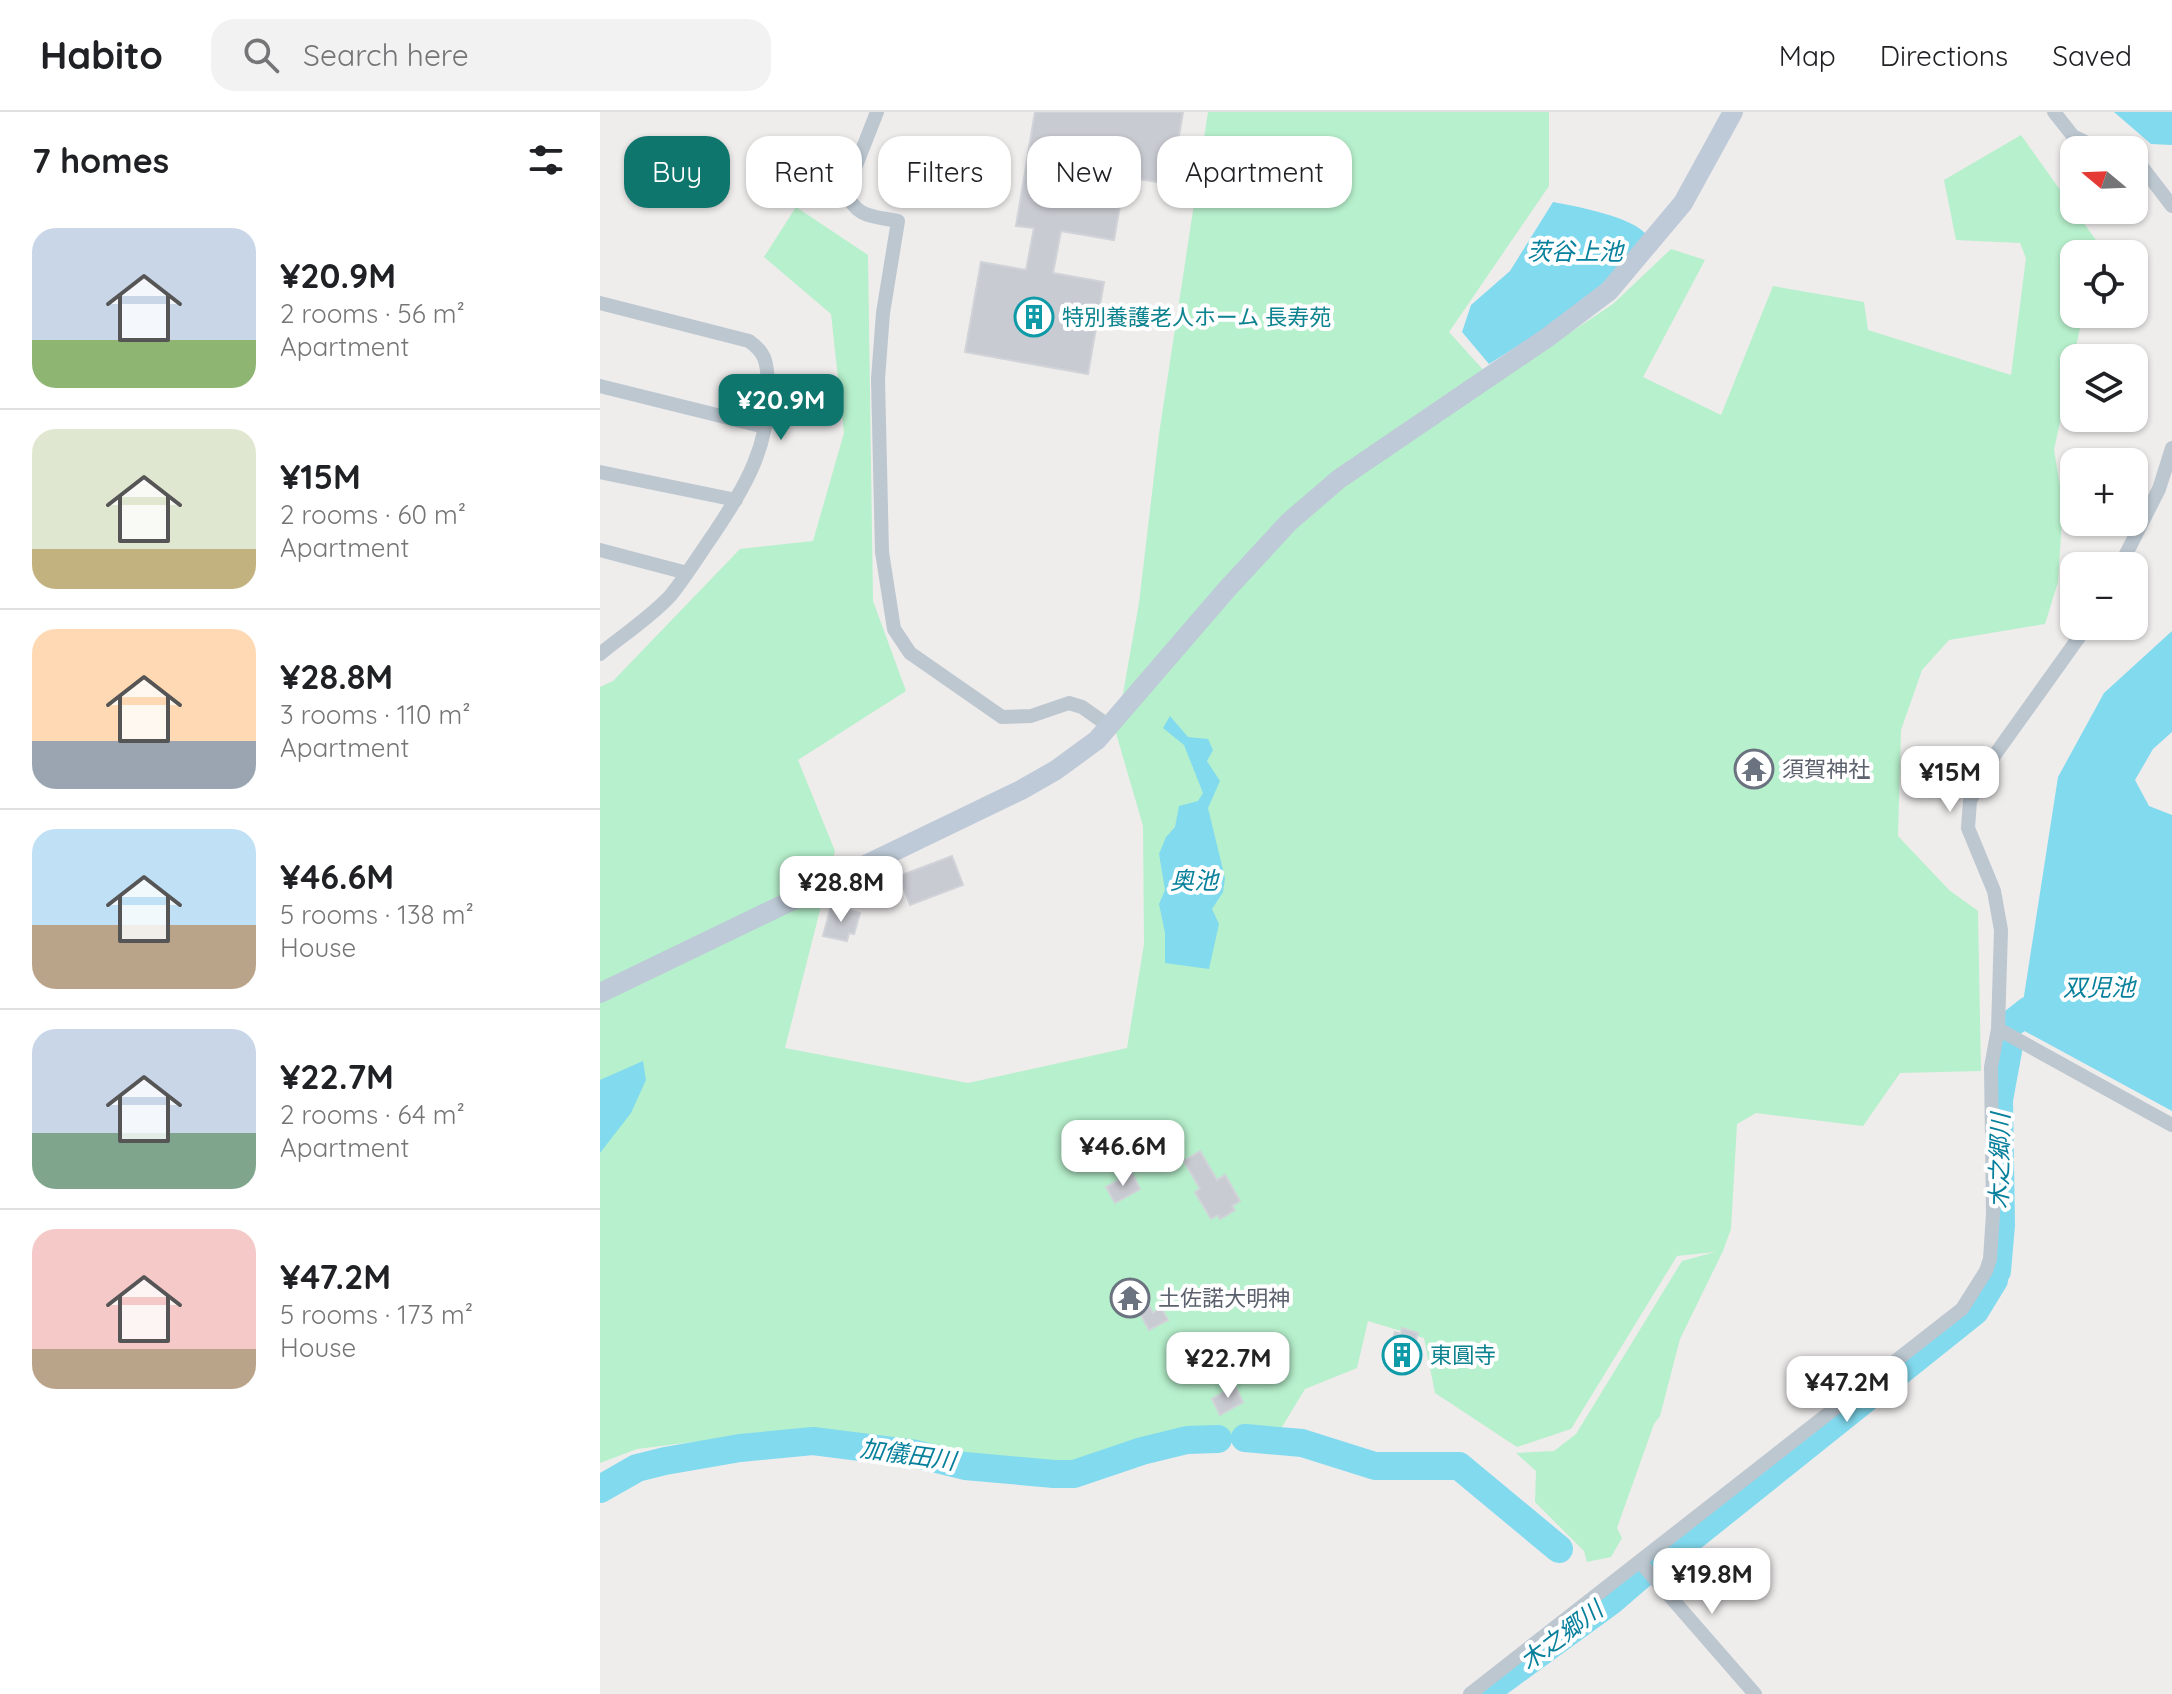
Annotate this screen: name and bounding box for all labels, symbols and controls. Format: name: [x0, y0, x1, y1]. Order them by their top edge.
search box: [211, 19, 771, 91]
text: Habito: [40, 31, 163, 79]
icon: search: [239, 33, 283, 77]
text: Search here: [303, 36, 469, 74]
text: Map: [1779, 38, 1836, 73]
text: Directions: [1880, 38, 2008, 73]
text: Saved: [2052, 38, 2132, 73]
chip: Buy: [624, 136, 730, 208]
chip: Rent: [746, 136, 862, 208]
chip: Filters: [878, 136, 1011, 208]
chip: New: [1027, 136, 1141, 208]
chip: Apartment: [1157, 136, 1352, 208]
north arrow: [2060, 136, 2148, 224]
map controls: [2060, 136, 2148, 640]
icon: filters: [524, 138, 568, 182]
text: 7 homes: [32, 139, 169, 182]
water label: 茨谷上池: [1527, 236, 1625, 266]
button: locate: [2060, 240, 2148, 328]
text: ¥20.9M: [280, 254, 396, 297]
icon: home: [96, 260, 192, 356]
building icon: 特別養護老人ホーム 長寿苑: [1013, 296, 1055, 338]
text: 2 rooms · 56 m²: [280, 297, 465, 330]
place label: 特別養護老人ホーム 長寿苑: [1062, 303, 1331, 331]
text: Apartment: [280, 330, 409, 363]
button: layers: [2060, 344, 2148, 432]
pin: ¥20.9M: [716, 374, 846, 442]
text: ¥20.9M: [737, 383, 825, 416]
button: +: [2060, 448, 2148, 536]
text: ¥15M: [280, 455, 361, 498]
icon: home: [96, 461, 192, 557]
text: 2 rooms · 60 m²: [280, 498, 466, 531]
text: Apartment: [280, 531, 409, 564]
button: −: [2060, 552, 2148, 640]
text: ¥28.8M: [280, 655, 393, 698]
icon: home: [96, 661, 192, 757]
text: 3 rooms · 110 m²: [280, 698, 471, 731]
text: Apartment: [280, 731, 409, 764]
pin: ¥15M: [1903, 746, 1997, 814]
temple icon: 須賀神社: [1733, 748, 1775, 790]
place label: 須賀神社: [1782, 755, 1870, 783]
text: ¥15M: [1919, 755, 1981, 788]
text: ¥46.6M: [280, 855, 394, 898]
pin: ¥28.8M: [776, 856, 906, 924]
icon: home: [96, 861, 192, 957]
text: ¥28.8M: [798, 865, 884, 898]
water label: 奥池: [1170, 865, 1220, 895]
text: 5 rooms · 138 m²: [280, 898, 474, 931]
text: House: [280, 931, 356, 964]
water label: 双児池: [2063, 972, 2137, 1002]
text: ¥22.7M: [280, 1055, 394, 1098]
icon: home: [96, 1061, 192, 1157]
text: 2 rooms · 64 m²: [280, 1098, 465, 1131]
water label: 木之郷川: [1983, 1110, 2015, 1209]
pin: ¥46.6M: [1058, 1120, 1188, 1188]
text: ¥46.6M: [1079, 1129, 1167, 1162]
text: Apartment: [280, 1131, 409, 1164]
text: ¥47.2M: [280, 1255, 391, 1298]
icon: home: [96, 1261, 192, 1357]
temple icon: 土佐諾大明神: [1109, 1277, 1151, 1319]
place label: 土佐諾大明神: [1158, 1284, 1290, 1312]
text: 5 rooms · 173 m²: [280, 1298, 473, 1331]
text: House: [280, 1331, 356, 1364]
pin: ¥22.7M: [1163, 1332, 1293, 1400]
building icon: 東圓寺: [1381, 1334, 1423, 1376]
text: ¥22.7M: [1184, 1341, 1272, 1374]
place label: 東圓寺: [1430, 1341, 1496, 1369]
pin: ¥47.2M: [1782, 1356, 1912, 1424]
text: ¥47.2M: [1804, 1365, 1890, 1398]
water label: 加儀田川: [858, 1432, 961, 1476]
pin: ¥19.8M: [1647, 1548, 1777, 1616]
text: ¥19.8M: [1671, 1557, 1753, 1590]
water label: 木之郷川: [1514, 1592, 1611, 1676]

